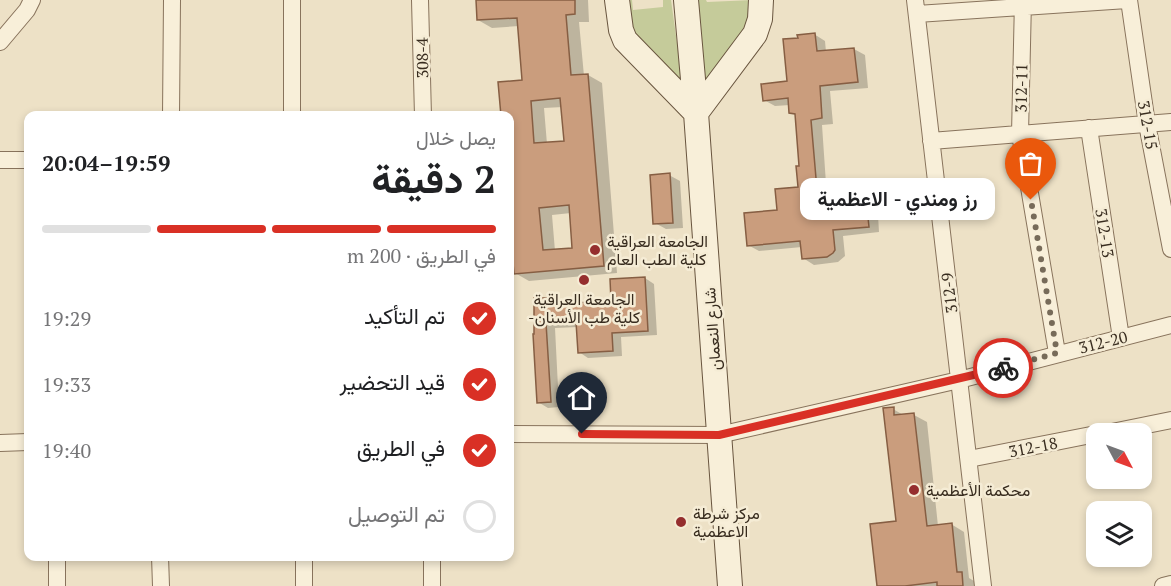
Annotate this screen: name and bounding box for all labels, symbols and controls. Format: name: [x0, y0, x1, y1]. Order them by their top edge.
street label: 308-4: [411, 37, 433, 79]
street label: 312-11: [1010, 63, 1032, 113]
street label: 312-15: [1133, 99, 1163, 151]
text: يصل خلال: [416, 124, 496, 151]
pin: [1005, 138, 1056, 200]
icon: bag: [1014, 147, 1047, 180]
text: 19:59–20:04: [42, 148, 170, 177]
text: 2 دقيقة: [371, 152, 496, 204]
callout: رز ومندي - الاعظمية: [800, 179, 995, 221]
text: رز ومندي - الاعظمية: [818, 185, 977, 212]
street label: 312-13: [1090, 207, 1120, 259]
place label: الجامعة العراقية كلية الطب العام: [607, 230, 708, 270]
text: في الطريق · 200 m: [347, 242, 496, 269]
marker: الجامعة العراقية كلية الطب العام: [588, 243, 602, 257]
street label: 312-9: [936, 271, 962, 315]
marker: الجامعة العراقية -كلية طب الأسنان: [577, 273, 591, 287]
street label: شارع النعمان: [698, 287, 727, 371]
place label: الجامعة العراقية -كلية طب الأسنان: [528, 288, 640, 328]
text: تم التأكيد: [364, 301, 445, 330]
icon: check: [463, 302, 496, 335]
text: 19:29: [42, 305, 91, 332]
street label: 312-20: [1076, 325, 1130, 359]
courier: [973, 338, 1033, 398]
icon: bike: [987, 352, 1020, 385]
text: قيد التحضير: [339, 367, 445, 396]
icon: check: [463, 368, 496, 401]
text: 19:33: [42, 371, 91, 398]
pin: [556, 372, 607, 434]
icon: home: [565, 381, 598, 414]
north arrow: [1086, 423, 1152, 489]
map controls: [1086, 423, 1152, 567]
street label: 312-18: [1007, 431, 1059, 463]
text: في الطريق: [357, 433, 445, 462]
icon: check: [463, 434, 496, 467]
text: 19:40: [42, 437, 91, 464]
place label: محكمة الأعظمية: [926, 479, 1030, 501]
marker: محكمة الأعظمية: [907, 483, 921, 497]
text: تم التوصيل: [348, 499, 445, 528]
button: layers: [1086, 501, 1152, 567]
place label: مركز شرطة الاعظمية: [693, 502, 760, 542]
marker: مركز شرطة الاعظمية: [674, 515, 688, 529]

